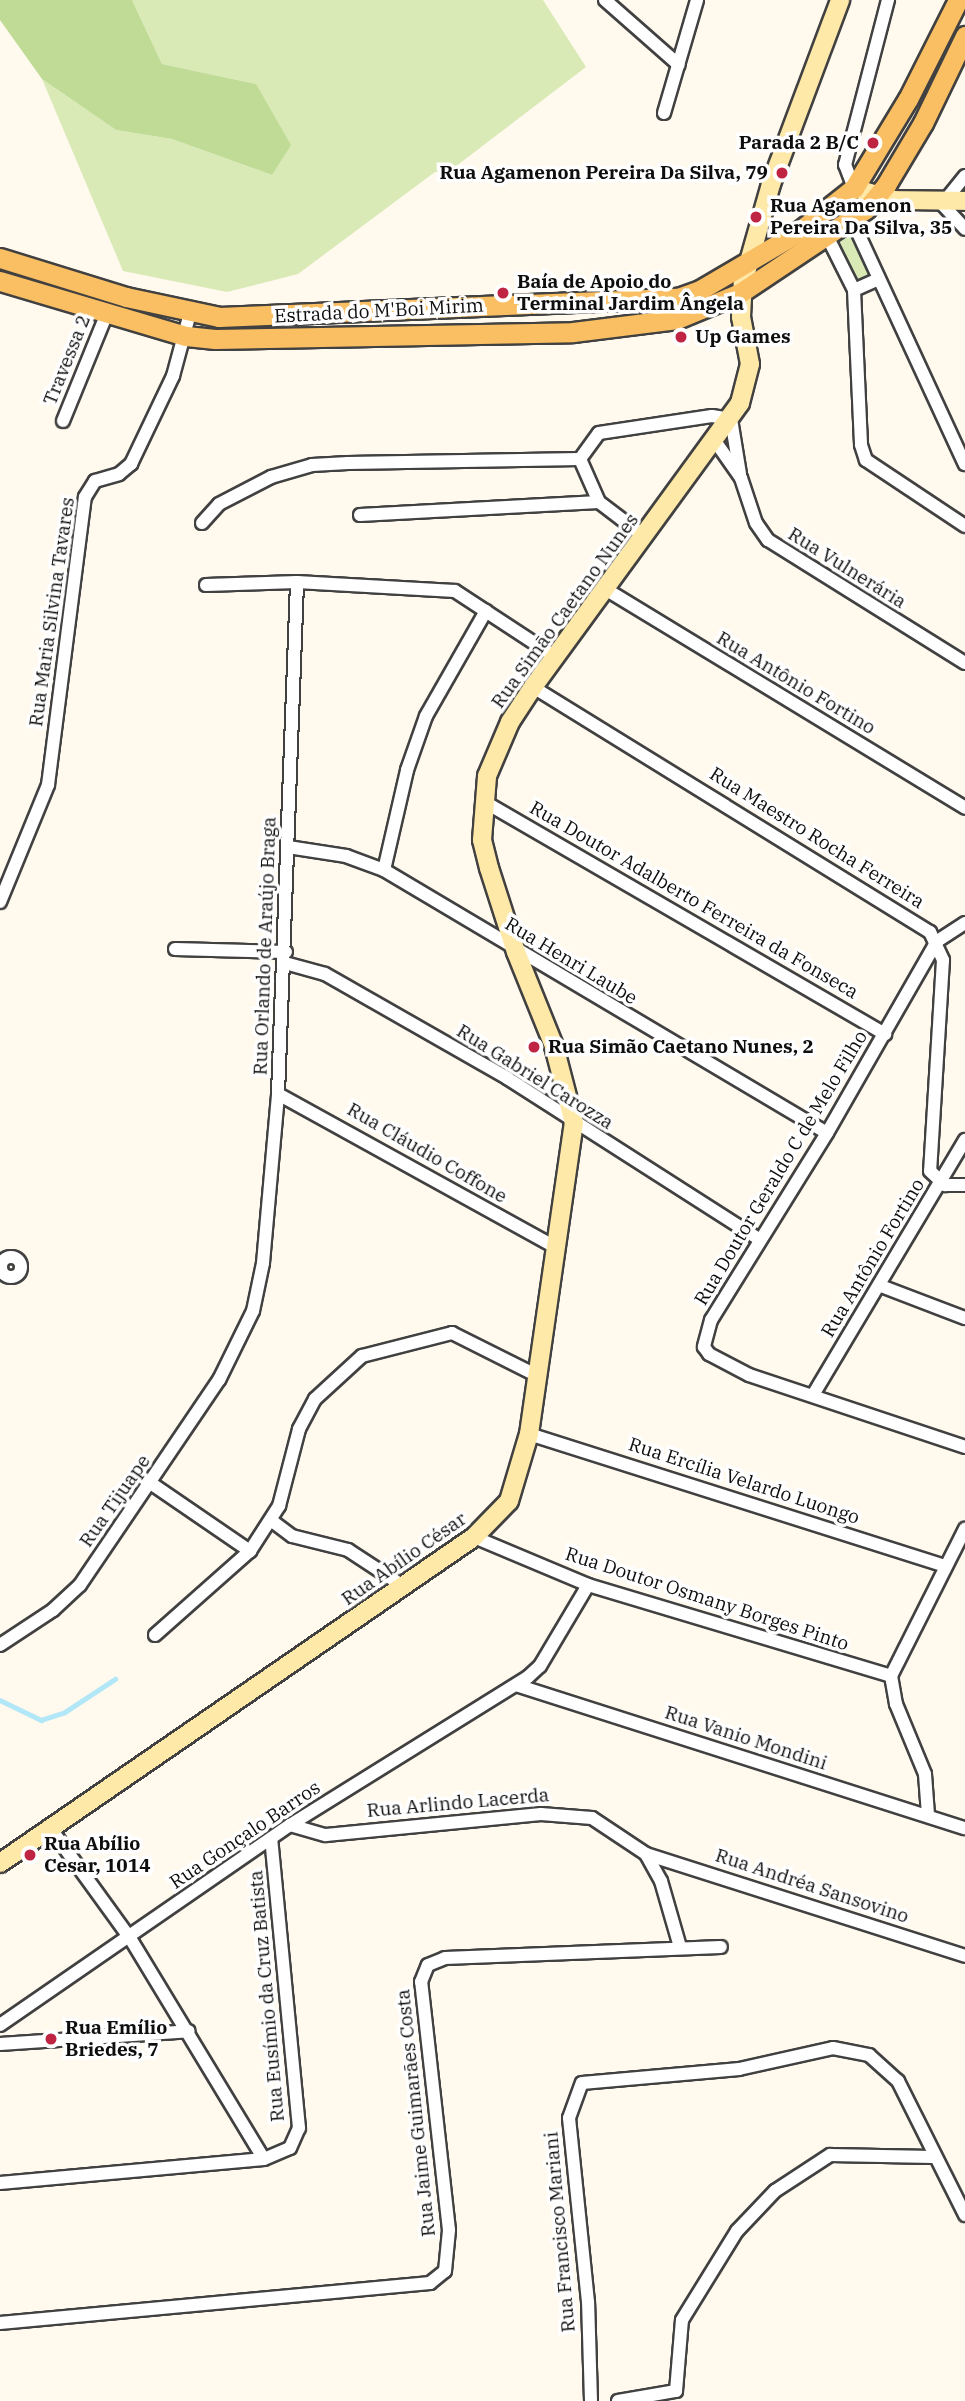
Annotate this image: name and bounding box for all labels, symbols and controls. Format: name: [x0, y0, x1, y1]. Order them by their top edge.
place label: Parada 2 B/C: [739, 132, 859, 154]
marker: Parada 2 B/C: [865, 135, 881, 151]
place label: Rua Agamenon Pereira Da Silva, 79: [439, 162, 768, 184]
marker: Rua Agamenon Pereira Da Silva, 79: [774, 165, 790, 181]
place label: Rua Agamenon Pereira Da Silva, 35: [770, 195, 952, 239]
marker: Rua Agamenon Pereira Da Silva, 35: [748, 209, 764, 225]
place label: Baía de Apoio do Terminal Jardim Ângela: [517, 271, 744, 315]
marker: Baía de Apoio do Terminal Jardim Ângela: [495, 285, 511, 301]
street label: Estrada do M'Boi Mirim: [274, 294, 484, 328]
street label: Travessa 2: [39, 312, 95, 408]
place label: Up Games: [695, 326, 791, 348]
marker: Up Games: [673, 329, 689, 345]
street label: Rua Maria Silvina Tavares: [25, 496, 79, 728]
street label: Rua Simão Caetano Nunes: [487, 509, 643, 713]
street label: Rua Vulnerária: [784, 523, 910, 613]
street label: Rua Antônio Fortino: [713, 627, 879, 739]
street label: Rua Maestro Rocha Ferreira: [706, 762, 928, 914]
street label: Rua Doutor Adalberto Ferreira da Fonseca: [526, 796, 862, 1004]
street label: Rua Orlando de Araújo Braga: [249, 816, 281, 1076]
street label: Rua Henri Laube: [501, 913, 641, 1009]
street label: Rua Gabriel Carozza: [452, 1020, 618, 1134]
street label: Rua Doutor Geraldo C de Melo Filho: [690, 1026, 872, 1310]
place label: Rua Simão Caetano Nunes, 2: [548, 1036, 814, 1058]
marker: Rua Simão Caetano Nunes, 2: [526, 1039, 542, 1055]
street label: Rua Cláudio Coffone: [343, 1098, 511, 1208]
street label: Rua Antônio Fortino: [817, 1175, 929, 1341]
street label: Rua Ercília Velardo Luongo: [626, 1433, 862, 1529]
street label: Rua Tijuape: [75, 1450, 155, 1552]
street label: Rua Abílio César: [337, 1508, 471, 1610]
street label: Rua Doutor Osmany Borges Pinto: [562, 1542, 852, 1656]
street label: Rua Vanio Mondini: [662, 1701, 830, 1775]
street label: Rua Gonçalo Barros: [165, 1776, 325, 1894]
street label: Rua Arlindo Lacerda: [366, 1784, 550, 1822]
place label: Rua Abílio Cesar, 1014: [44, 1833, 151, 1877]
street label: Rua Andréa Sansovino: [712, 1844, 912, 1928]
marker: Rua Abílio Cesar, 1014: [22, 1847, 38, 1863]
street label: Rua Eusímio da Cruz Batista: [245, 1869, 289, 2123]
street label: Rua Jaime Guimarães Costa: [392, 1988, 440, 2238]
place label: Rua Emílio Briedes, 7: [65, 2017, 167, 2061]
marker: Rua Emílio Briedes, 7: [43, 2031, 59, 2047]
street label: Rua Francisco Mariani: [540, 2131, 580, 2333]

